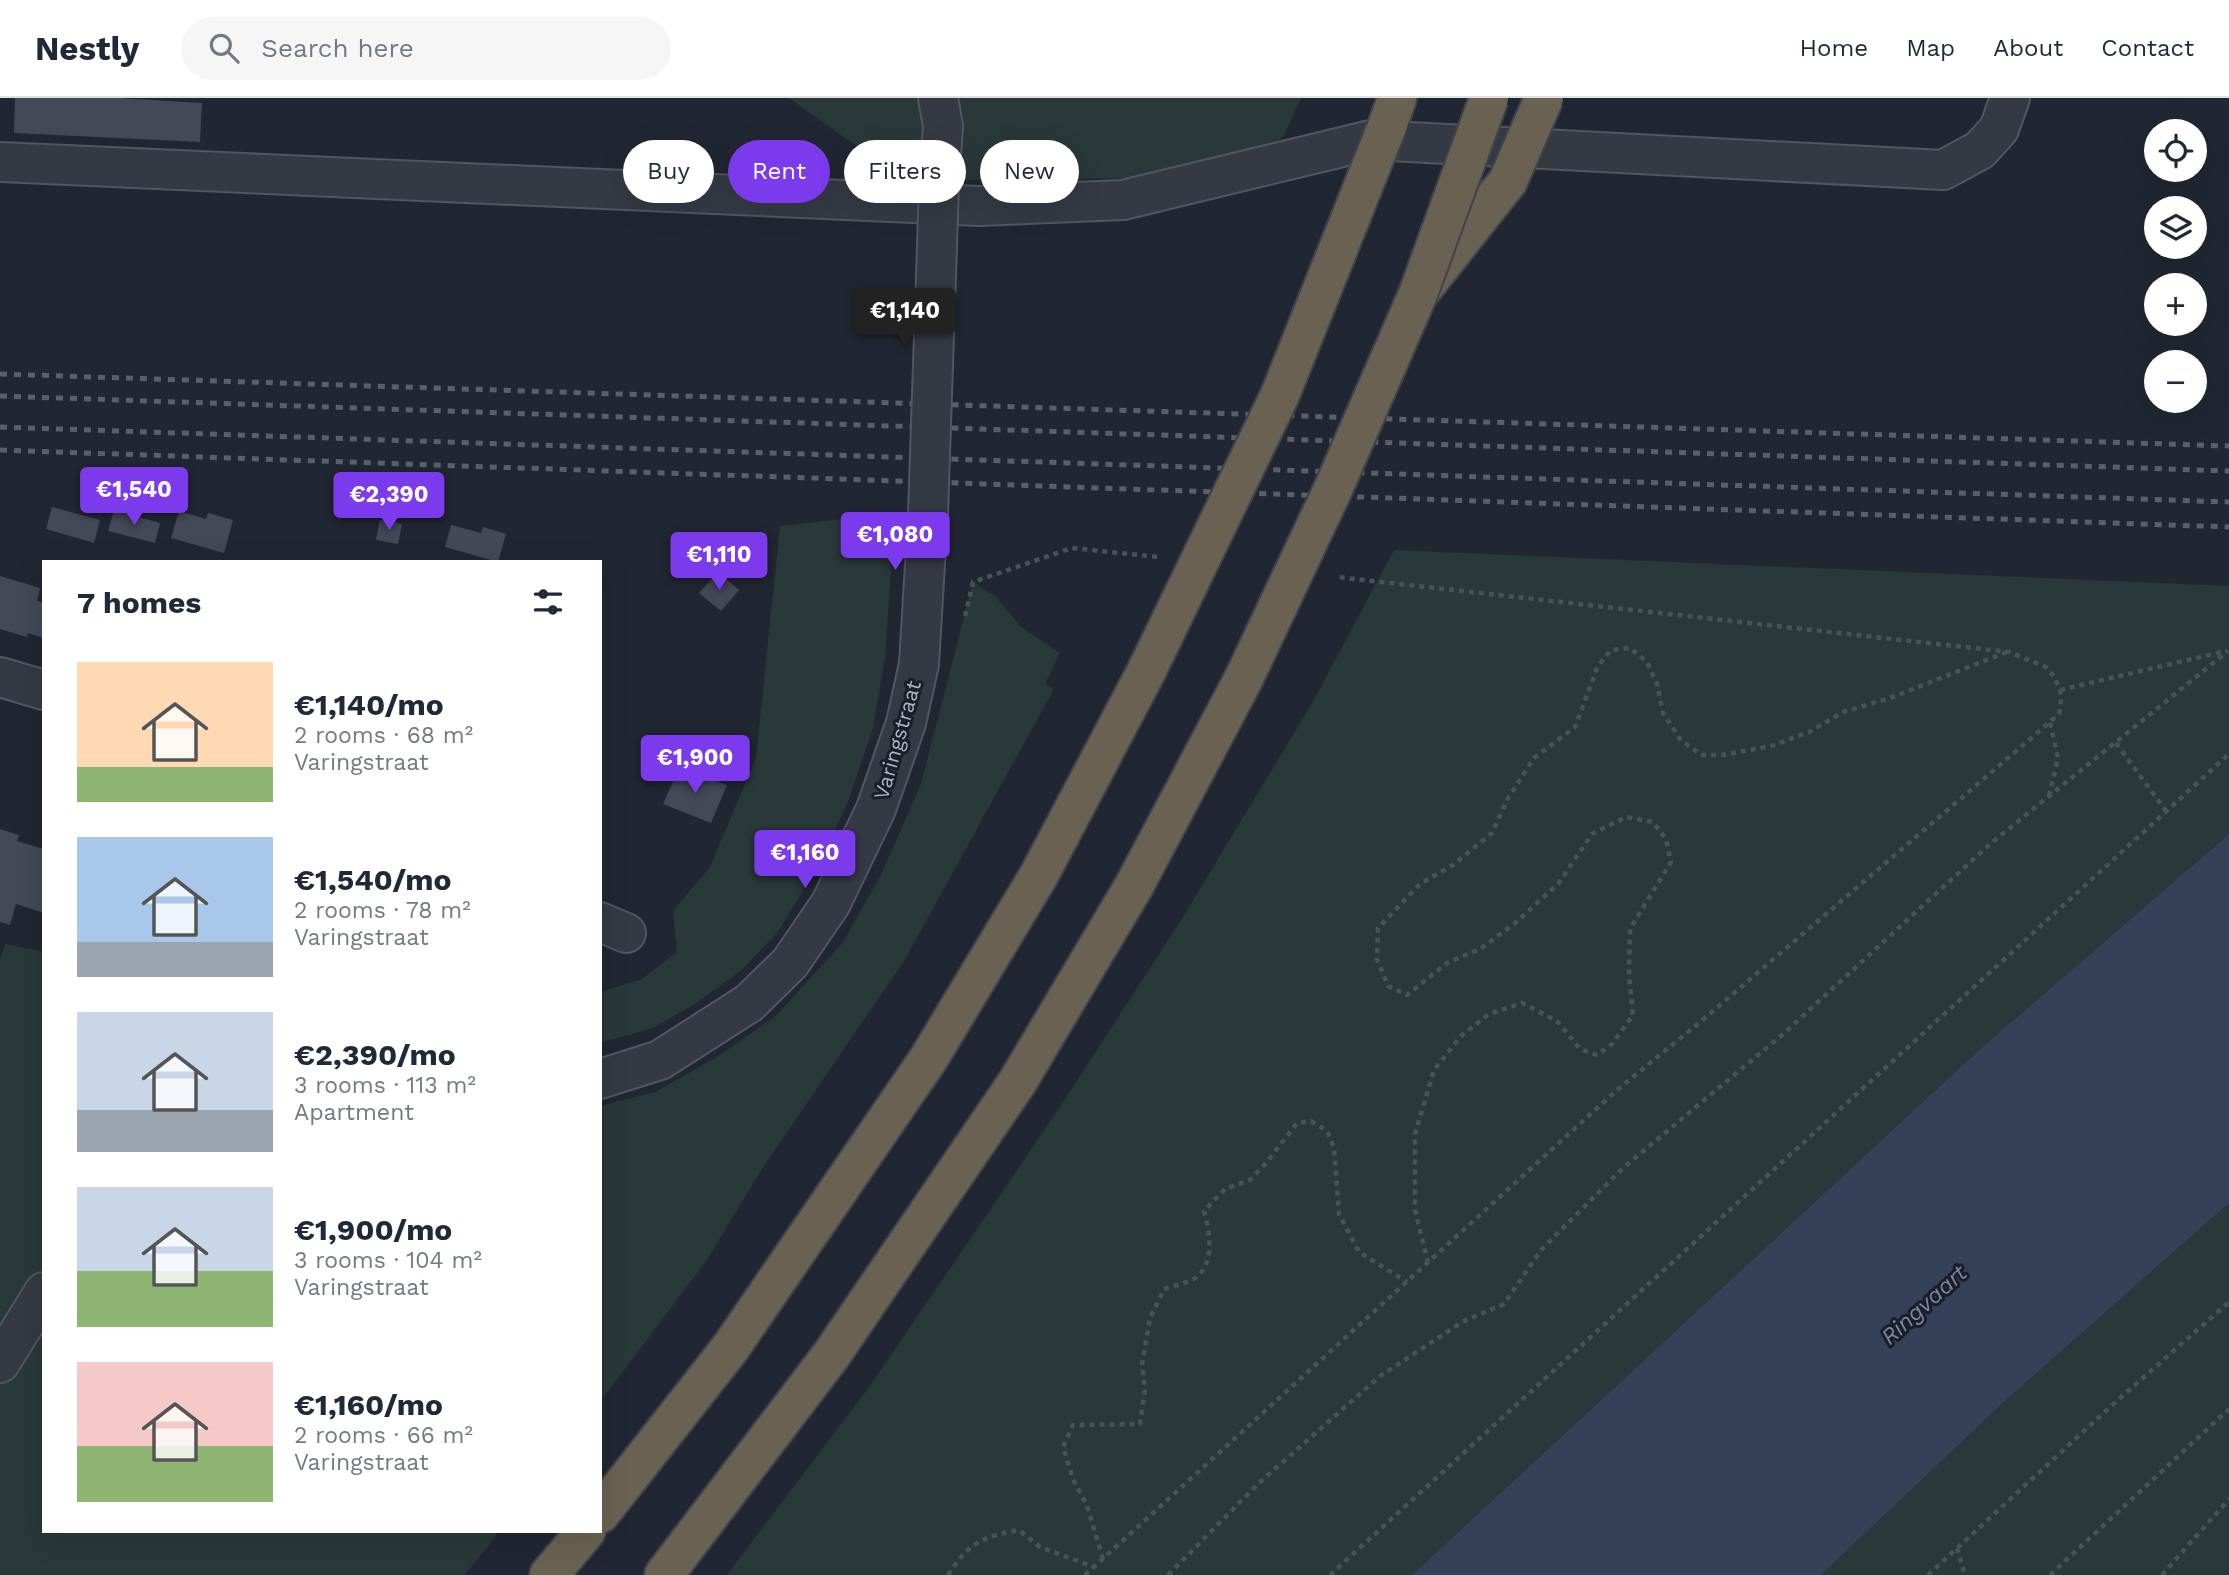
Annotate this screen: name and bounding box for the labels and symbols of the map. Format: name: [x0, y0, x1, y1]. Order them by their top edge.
pin: €1,140: [848, 288, 962, 348]
pin: €1,540: [77, 468, 191, 527]
pin: €2,390: [332, 472, 446, 532]
pin: €1,080: [838, 512, 952, 572]
pin: €1,110: [662, 532, 776, 592]
street label: Varingstraat: [868, 677, 926, 802]
pin: €1,900: [638, 736, 752, 795]
pin: €1,160: [748, 830, 862, 890]
water label: Ringvaart: [1876, 1259, 1973, 1350]

